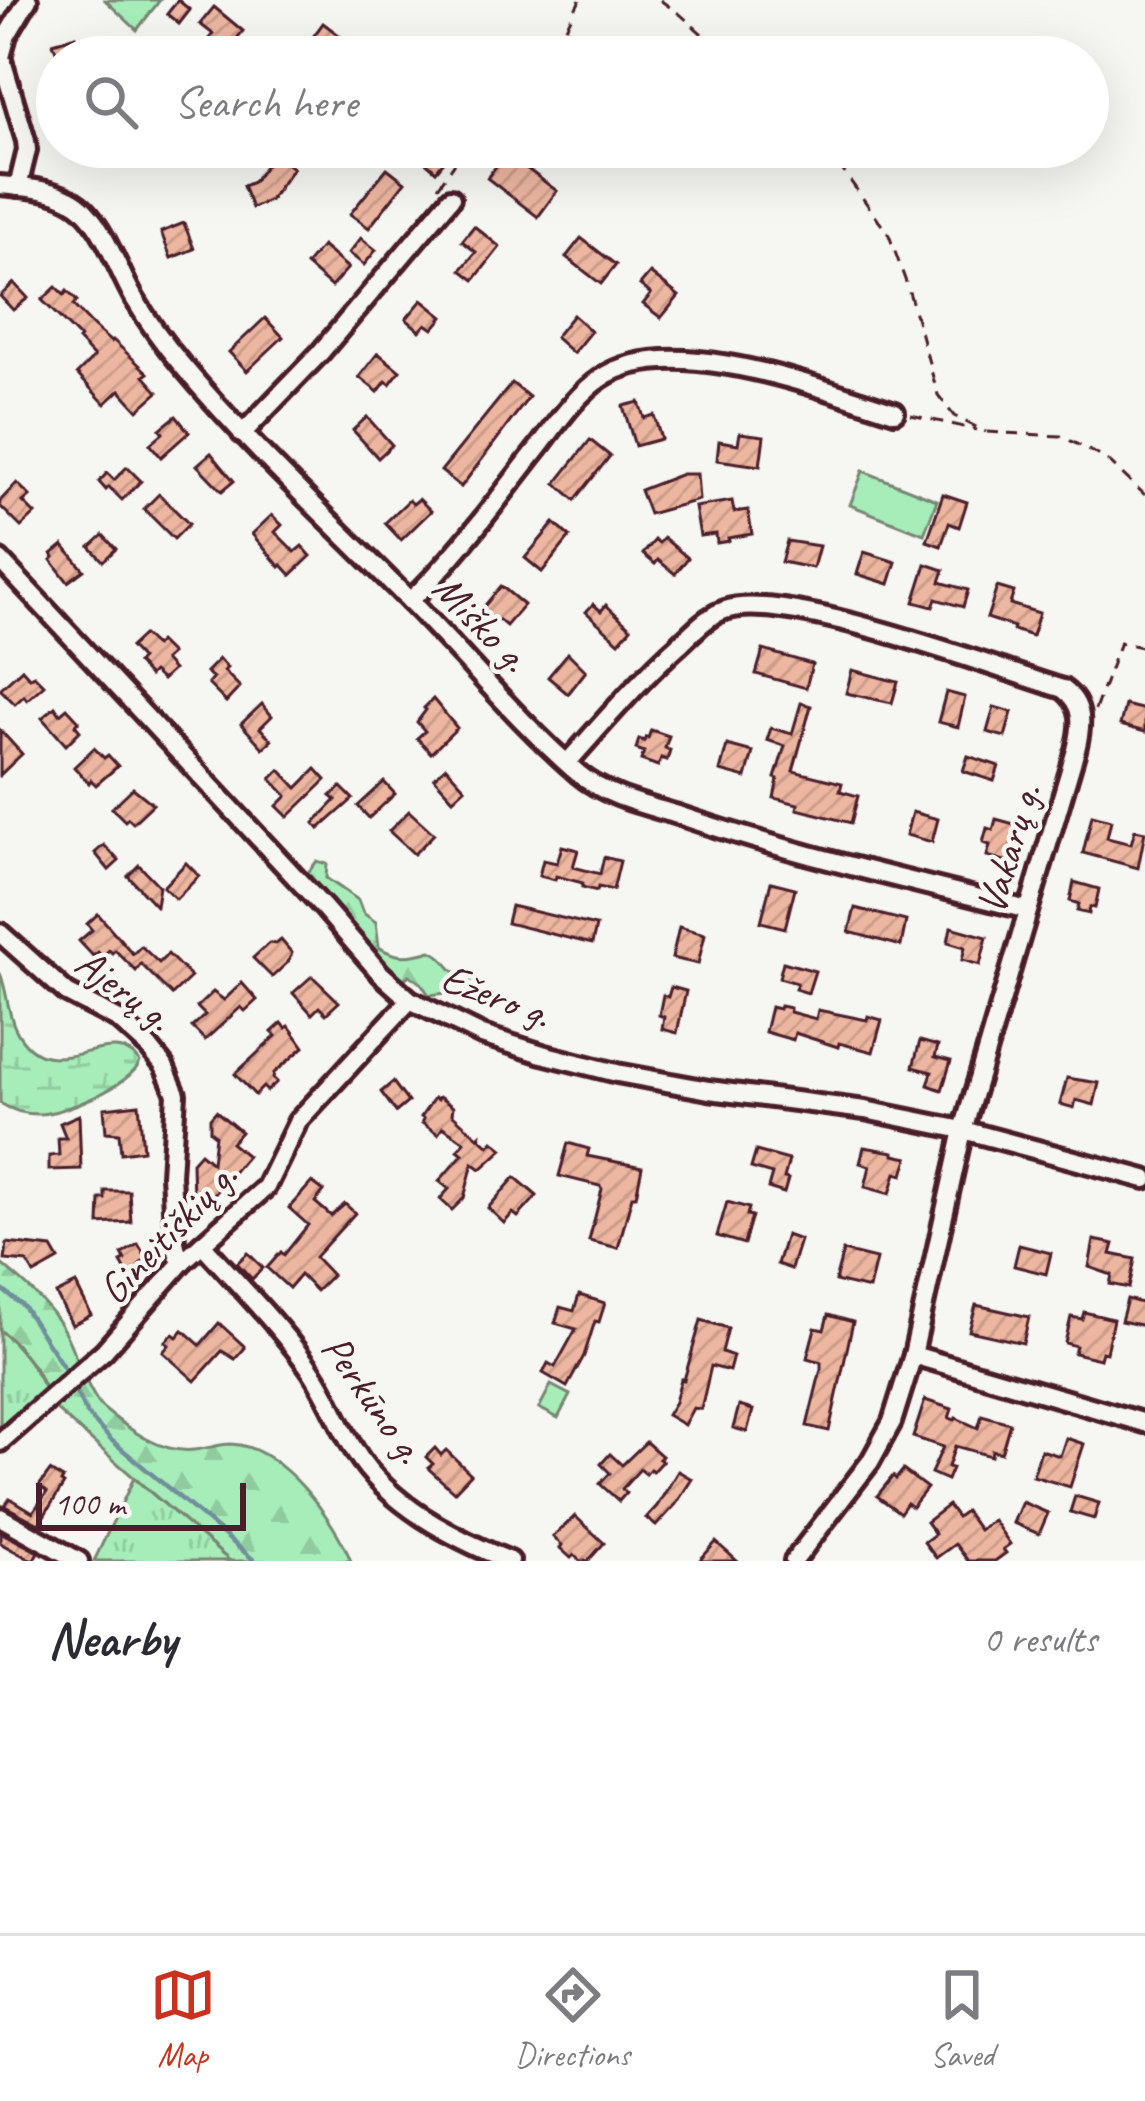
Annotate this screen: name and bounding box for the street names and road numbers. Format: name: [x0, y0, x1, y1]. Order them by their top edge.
street label: Miško g.: [421, 563, 541, 684]
street label: Vakarų g.: [964, 777, 1054, 920]
street label: Ajerų g.: [65, 936, 184, 1044]
street label: Ežero g.: [434, 951, 559, 1041]
street label: Gineitiškių g.: [87, 1150, 249, 1315]
street label: Perkūno g.: [310, 1324, 437, 1474]

